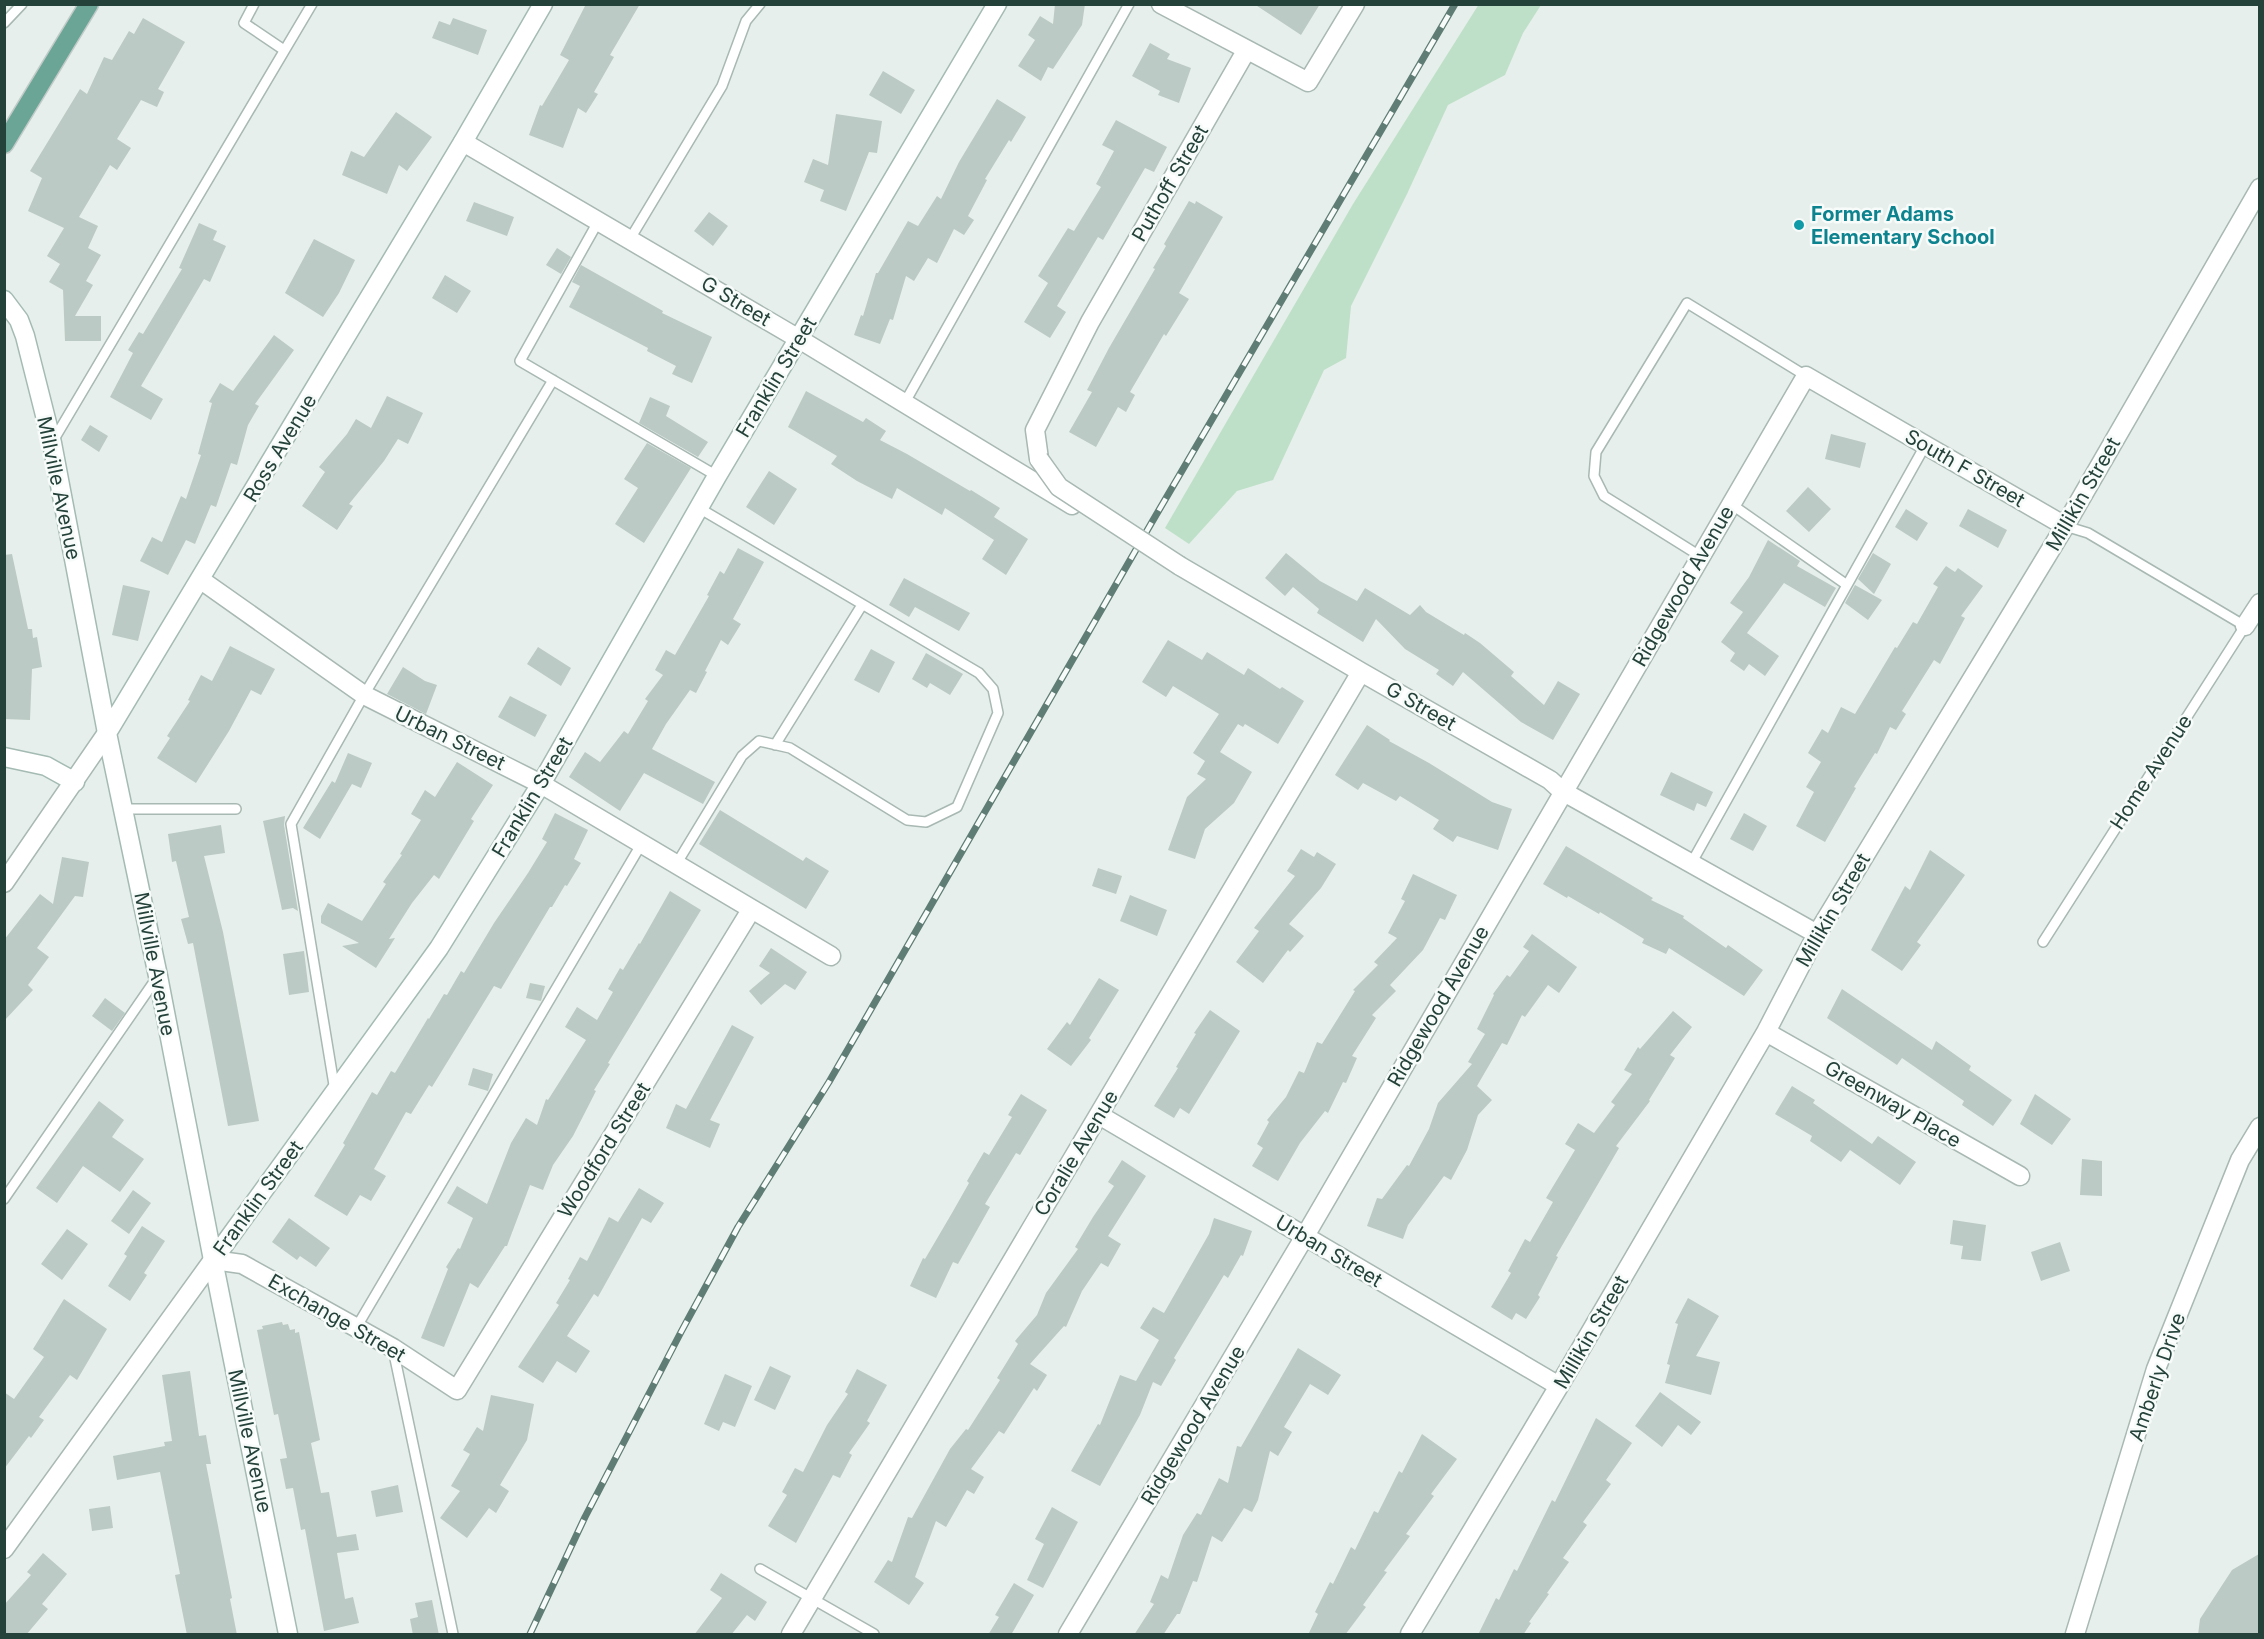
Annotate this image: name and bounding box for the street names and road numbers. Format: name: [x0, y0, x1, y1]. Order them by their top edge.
street label: Puthoff Street: [1127, 120, 1213, 246]
street label: G Street: [697, 271, 776, 331]
street label: Franklin Street: [731, 312, 822, 442]
street label: Ross Avenue: [238, 390, 322, 506]
street label: Millville Avenue: [32, 414, 86, 562]
street label: South F Street: [1901, 424, 2030, 512]
street label: Millikin Street: [2041, 433, 2125, 555]
street label: Ridgewood Avenue: [1627, 501, 1739, 671]
street label: G Street: [1382, 676, 1461, 736]
street label: Urban Street: [391, 701, 510, 775]
street label: Home Avenue: [2105, 710, 2197, 834]
street label: Franklin Street: [487, 732, 578, 862]
street label: Millikin Street: [1791, 849, 1875, 971]
street label: Millville Avenue: [129, 890, 181, 1038]
street label: Ridgewood Avenue: [1382, 921, 1494, 1091]
street label: Greenway Place: [1821, 1055, 1965, 1153]
street label: Woodford Street: [553, 1077, 656, 1222]
street label: Coralie Avenue: [1029, 1086, 1123, 1220]
street label: Franklin Street: [208, 1135, 308, 1260]
street label: Urban Street: [1271, 1210, 1387, 1292]
street label: Exchange Street: [264, 1269, 410, 1367]
street label: Millikin Street: [1549, 1271, 1633, 1393]
street label: Amberly Drive: [2124, 1309, 2190, 1445]
street label: Ridgewood Avenue: [1136, 1341, 1250, 1509]
street label: Millville Avenue: [223, 1367, 277, 1515]

